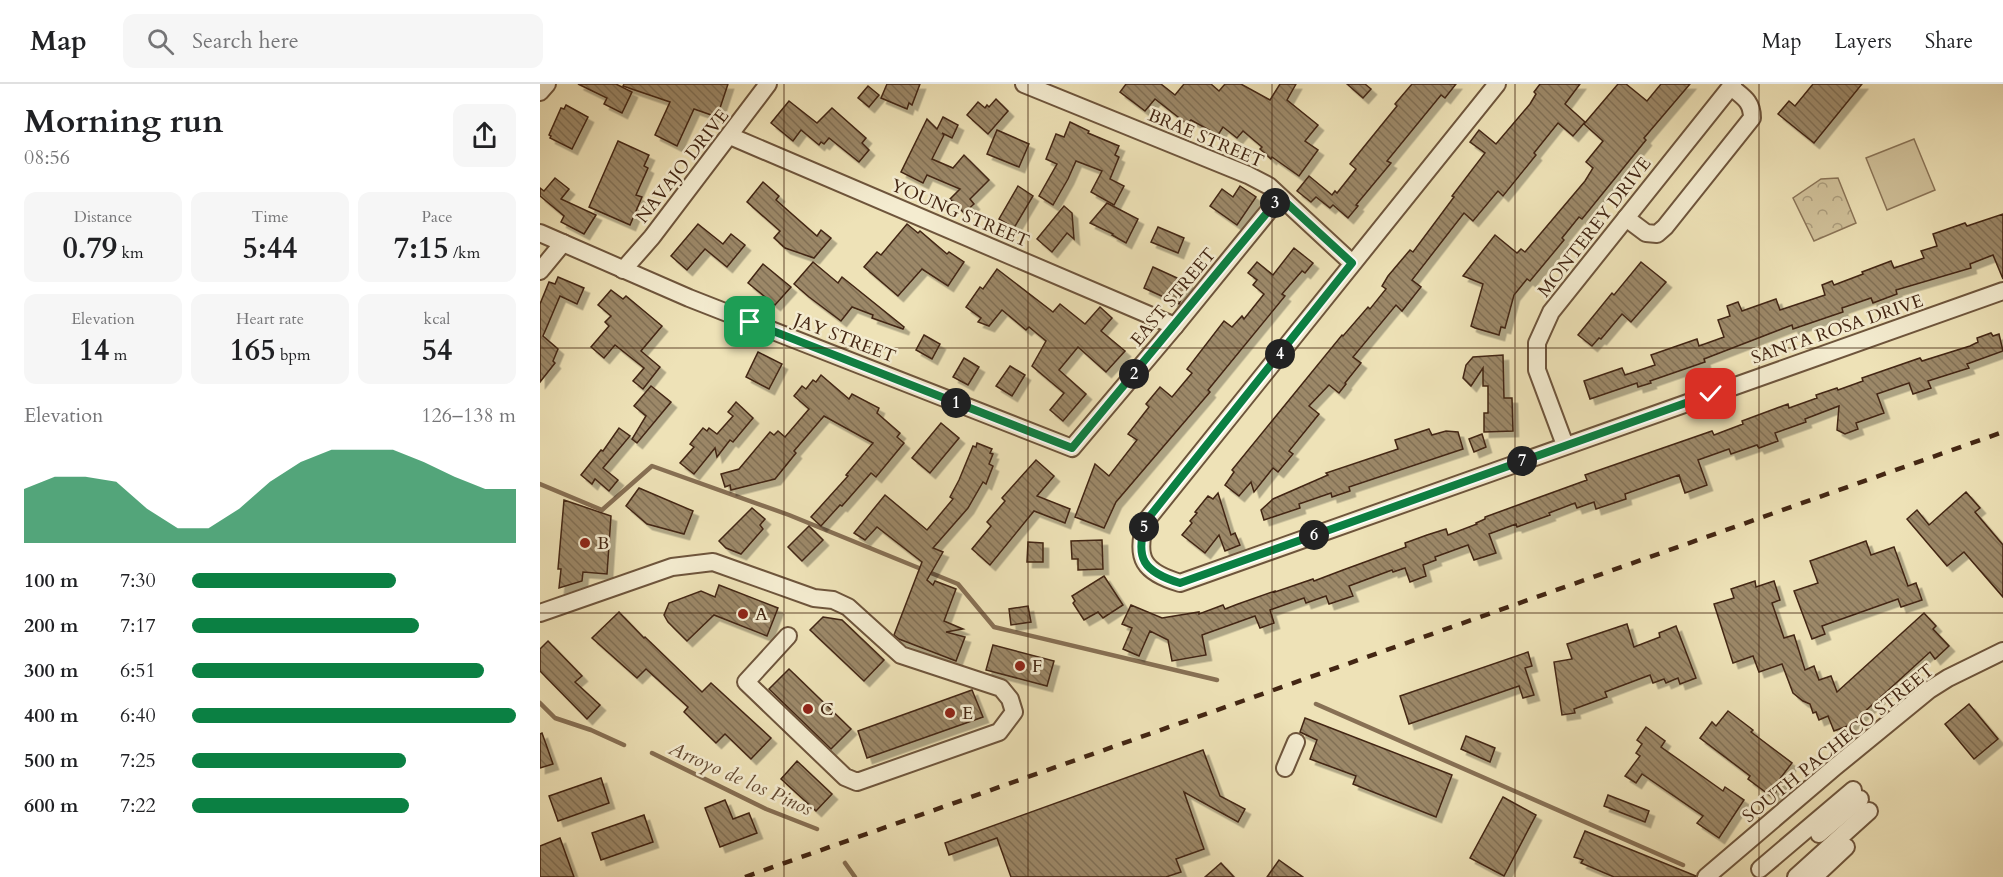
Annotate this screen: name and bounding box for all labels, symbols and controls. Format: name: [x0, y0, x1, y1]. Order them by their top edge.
search box: [123, 14, 543, 68]
text: Map: [30, 22, 87, 60]
icon: search: [144, 25, 177, 58]
text: Search here: [192, 26, 299, 56]
text: Map: [1762, 27, 1802, 56]
text: Layers: [1835, 27, 1892, 56]
text: Share: [1925, 27, 1973, 56]
text: Morning run: [24, 99, 224, 144]
street label: BRAE STREET: [1144, 103, 1268, 174]
button: share: [453, 104, 516, 167]
street label: NAVAJO DRIVE: [630, 104, 735, 228]
text: 08:56: [24, 144, 70, 171]
street label: MONTEREY DRIVE: [1532, 152, 1657, 303]
street label: YOUNG STREET: [887, 173, 1033, 254]
pin: 3: [1260, 188, 1290, 218]
text: 3: [1271, 192, 1279, 214]
text: Distance: [74, 206, 132, 228]
text: Time: [251, 206, 289, 228]
text: Pace: [422, 206, 452, 228]
text: 0.79: [62, 228, 117, 269]
text: 5:44: [243, 228, 297, 269]
text: 7:15: [394, 228, 449, 269]
text: km: [117, 242, 144, 264]
text: /km: [449, 242, 480, 264]
street label: EAST STREET: [1125, 243, 1222, 352]
street label: SANTA ROSA DRIVE: [1748, 288, 1926, 371]
pin: [724, 296, 775, 347]
icon: arrive: [733, 305, 766, 338]
street label: JAY STREET: [787, 307, 899, 369]
text: Elevation: [71, 308, 135, 330]
text: Heart rate: [236, 308, 304, 330]
text: kcal: [424, 308, 450, 330]
text: 14: [79, 330, 109, 371]
text: 165: [229, 330, 276, 371]
text: 54: [422, 330, 452, 371]
pin: 4: [1265, 339, 1295, 369]
text: 4: [1276, 343, 1284, 365]
text: m: [109, 344, 127, 366]
text: bpm: [276, 344, 311, 366]
pin: 2: [1119, 359, 1149, 389]
text: 2: [1130, 363, 1138, 385]
pin: [1685, 368, 1736, 419]
icon: check: [1694, 377, 1727, 410]
pin: 1: [941, 388, 971, 418]
text: 1: [952, 392, 960, 414]
text: Elevation: [24, 402, 103, 429]
text: 126–138 m: [421, 402, 516, 429]
pin: 7: [1507, 446, 1537, 476]
text: 7: [1518, 450, 1526, 472]
pin: 5: [1129, 512, 1159, 542]
text: 5: [1140, 516, 1148, 538]
pin: 6: [1299, 520, 1329, 550]
text: 6: [1310, 524, 1318, 546]
place label: B: [597, 531, 609, 556]
marker: B: [578, 536, 592, 550]
text: 100 m: [24, 567, 79, 594]
text: 7:30: [120, 567, 156, 594]
place label: A: [755, 602, 768, 627]
marker: A: [736, 607, 750, 621]
text: 200 m: [24, 612, 79, 639]
text: 7:17: [120, 612, 156, 639]
place label: F: [1032, 654, 1042, 679]
text: 300 m: [24, 657, 79, 684]
text: 6:51: [120, 657, 156, 684]
street label: SOUTH PACHECO STREET: [1737, 658, 1939, 829]
marker: F: [1013, 659, 1027, 673]
place label: C: [820, 697, 834, 722]
place label: E: [962, 701, 973, 726]
text: 400 m: [24, 702, 79, 729]
text: 6:40: [120, 702, 156, 729]
marker: C: [801, 702, 815, 716]
marker: E: [943, 706, 957, 720]
water label: Arroyo de los Pinos: [664, 734, 817, 822]
text: 500 m: [24, 747, 79, 774]
text: 7:25: [120, 747, 156, 774]
text: 600 m: [24, 792, 79, 819]
text: 7:22: [120, 792, 156, 819]

